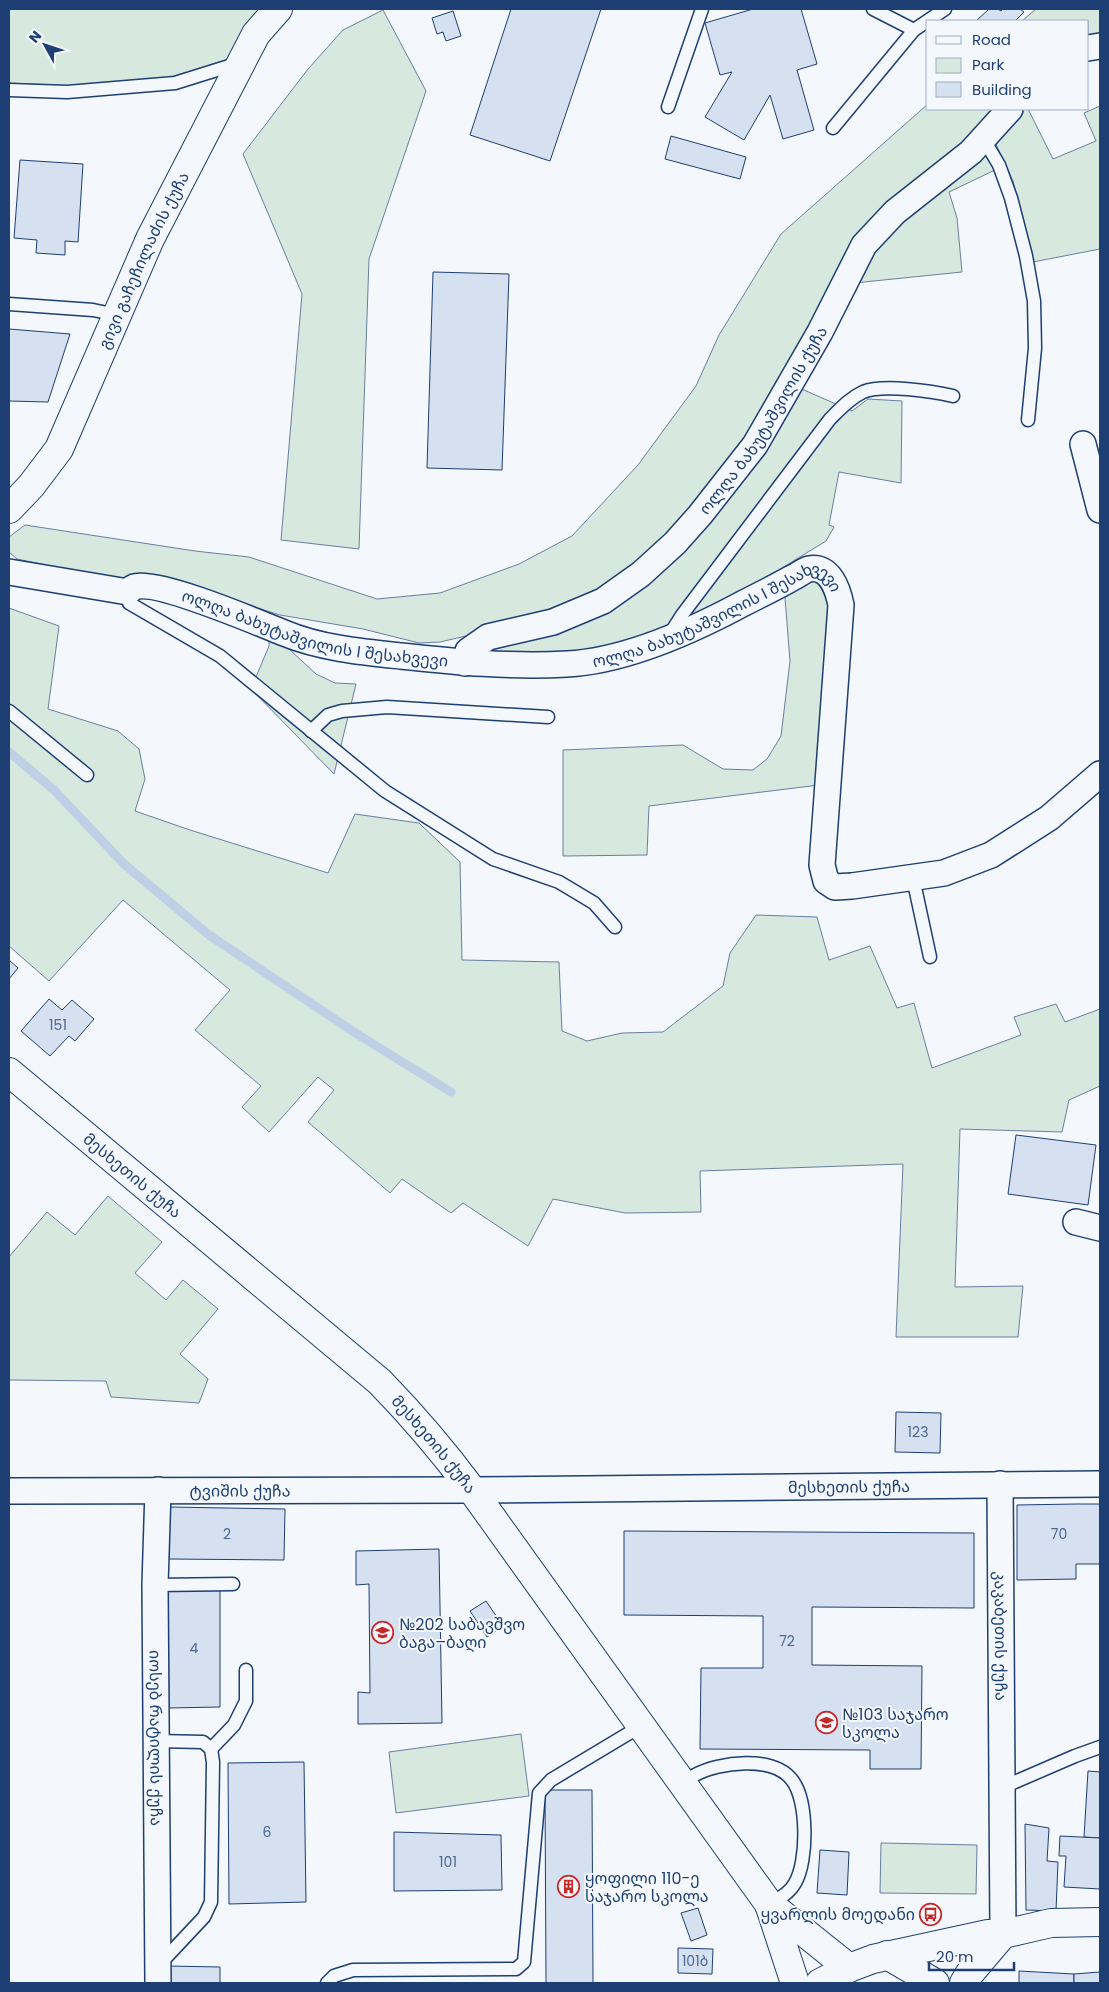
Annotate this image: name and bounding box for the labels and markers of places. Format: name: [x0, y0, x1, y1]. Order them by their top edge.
place label: №202 საბავშვო ბაგა–ბაღი: [399, 1613, 525, 1654]
school or university icon: №202 საბავშვო ბაგა–ბაღი: [371, 1621, 395, 1645]
place label: №103 საჯარო სკოლა: [842, 1703, 949, 1744]
school or university icon: №103 საჯარო სკოლა: [814, 1711, 838, 1735]
place label: ყოფილი 110-ე საჯარო სკოლა: [585, 1867, 709, 1908]
building icon: ყოფილი 110-ე საჯარო სკოლა: [557, 1875, 581, 1899]
bus stop icon: ყვარლის მოედანი: [919, 1902, 943, 1926]
place label: ყვარლის მოედანი: [761, 1903, 915, 1926]

